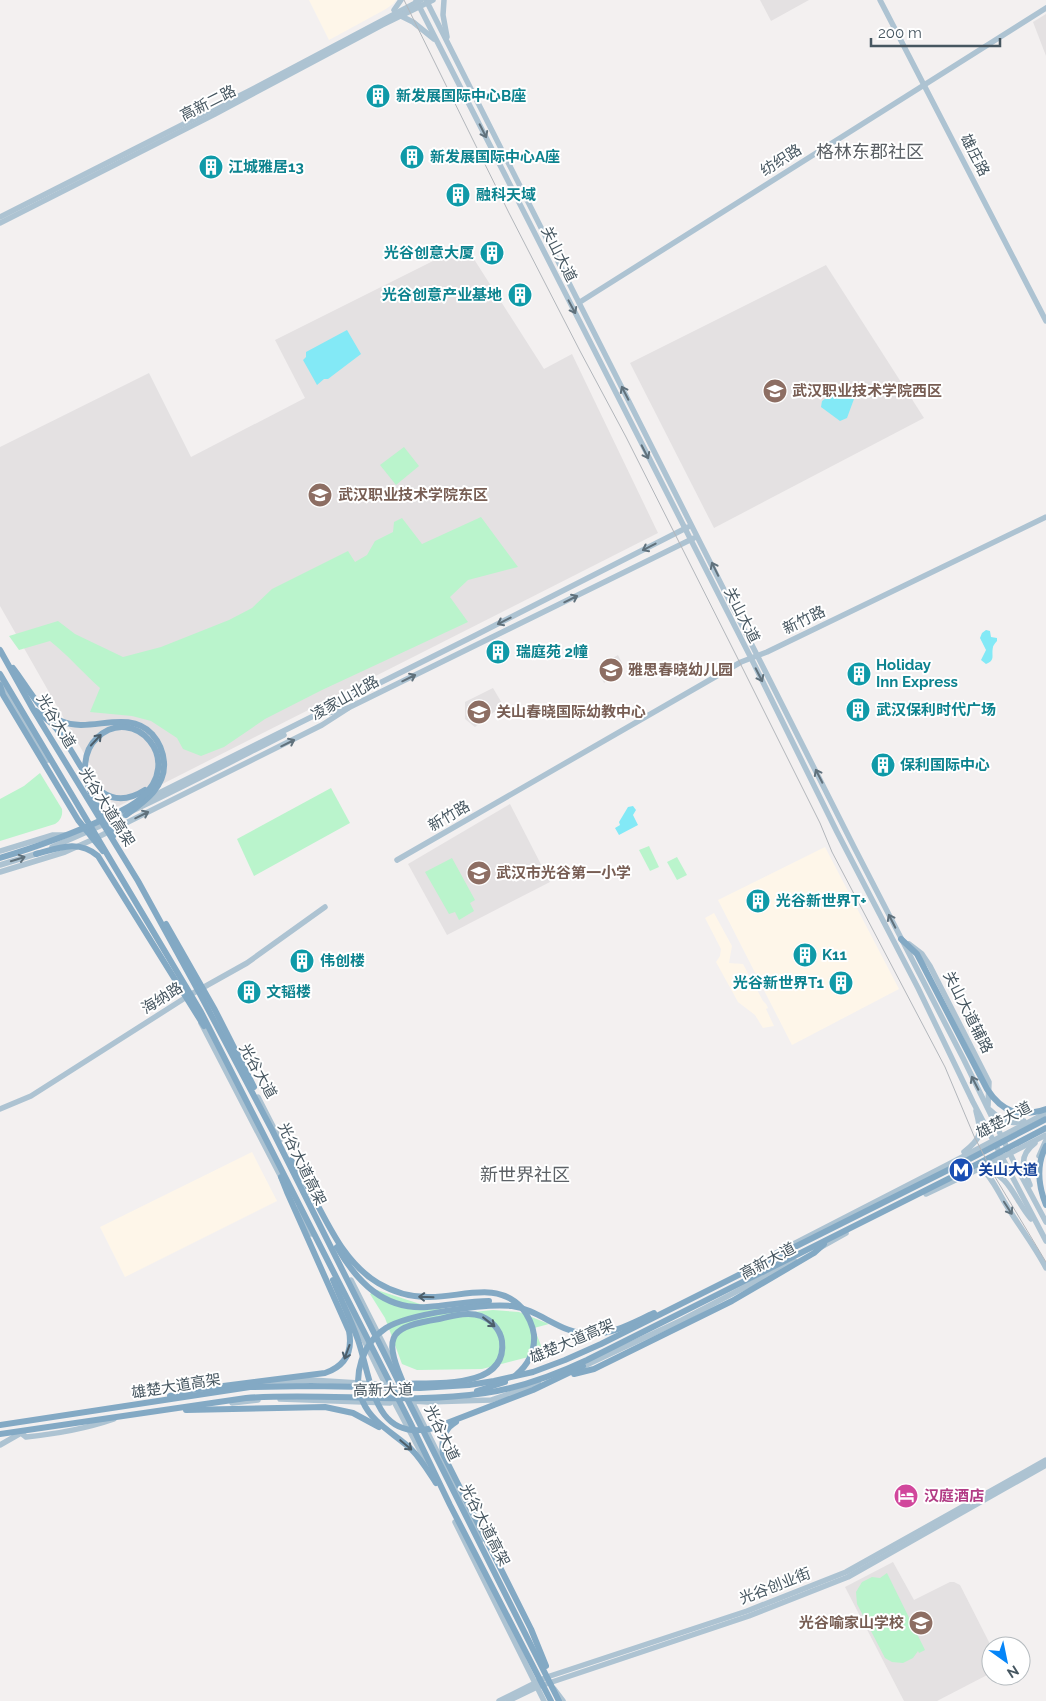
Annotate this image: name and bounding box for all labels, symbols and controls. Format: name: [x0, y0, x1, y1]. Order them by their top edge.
scale bar: [871, 15, 1000, 47]
text: 200 m: [878, 24, 922, 42]
street label: 高新二路: [177, 81, 239, 125]
building icon: 新发展国际中心B座: [365, 83, 391, 109]
place label: 新发展国际中心B座: [396, 87, 526, 105]
one-way arrow: [479, 123, 488, 138]
street label: 雄庄路: [957, 131, 993, 179]
street label: 纺织路: [757, 140, 805, 180]
district label: 格林东郡社区: [816, 141, 924, 162]
building icon: 新发展国际中心A座: [399, 144, 425, 170]
place label: 新发展国际中心A座: [430, 148, 560, 166]
building icon: 江城雅居13: [198, 154, 224, 180]
place label: 江城雅居13: [228, 158, 304, 176]
building icon: 融科天域: [445, 182, 471, 208]
place label: 融科天域: [476, 186, 536, 204]
street label: 关山大道: [537, 223, 581, 285]
building icon: 光谷创意大厦: [479, 240, 505, 266]
place label: 光谷创意大厦: [384, 244, 474, 262]
building icon: 光谷创意产业基地: [507, 282, 533, 308]
place label: 光谷创意产业基地: [382, 286, 502, 304]
one-way arrow: [567, 299, 577, 314]
school or university icon: 武汉职业技术学院西区: [762, 378, 788, 404]
place label: 武汉职业技术学院西区: [792, 382, 942, 400]
one-way arrow: [620, 385, 630, 400]
one-way arrow: [641, 444, 650, 459]
school or university icon: 武汉职业技术学院东区: [307, 482, 333, 508]
place label: 武汉职业技术学院东区: [338, 486, 488, 504]
one-way arrow: [641, 542, 656, 552]
one-way arrow: [710, 561, 720, 576]
street label: 关山大道: [720, 584, 764, 646]
one-way arrow: [563, 593, 578, 603]
street label: 新竹路: [780, 602, 828, 638]
one-way arrow: [497, 617, 512, 626]
building icon: 瑞庭苑 2幢: [485, 639, 511, 665]
place label: 瑞庭苑 2幢: [516, 643, 588, 661]
place label: Holiday Inn Express: [876, 656, 958, 691]
school or university icon: 雅思春晓幼儿园: [598, 657, 624, 683]
place label: 雅思春晓幼儿园: [628, 661, 733, 679]
building icon: Holiday Inn Express: [846, 661, 872, 687]
one-way arrow: [754, 667, 764, 682]
street label: 凌家山北路: [308, 672, 382, 724]
one-way arrow: [402, 673, 417, 683]
street label: 光谷大道: [33, 691, 79, 751]
building icon: 武汉保利时代广场: [845, 697, 871, 723]
school or university icon: 关山春晓国际幼教中心: [466, 699, 492, 725]
place label: 武汉保利时代广场: [876, 701, 996, 719]
place label: 关山春晓国际幼教中心: [496, 703, 646, 721]
one-way arrow: [90, 734, 102, 747]
one-way arrow: [280, 738, 295, 747]
building icon: 保利国际中心: [870, 752, 896, 778]
place label: 保利国际中心: [900, 756, 990, 774]
street label: 光谷大道高架: [76, 764, 138, 850]
one-way arrow: [814, 769, 824, 784]
street label: 新竹路: [425, 797, 473, 835]
one-way arrow: [135, 810, 150, 820]
one-way arrow: [10, 854, 26, 864]
school or university icon: 武汉市光谷第一小学: [466, 860, 492, 886]
place label: 武汉市光谷第一小学: [496, 864, 631, 882]
building icon: 光谷新世界T+: [745, 888, 771, 914]
place label: 光谷新世界T+: [776, 892, 867, 910]
one-way arrow: [887, 914, 896, 929]
building icon: K11: [792, 942, 818, 968]
place label: K11: [822, 946, 847, 964]
building icon: 伟创楼: [289, 948, 315, 974]
place label: 伟创楼: [320, 952, 365, 970]
street label: 关山大道辅路: [940, 968, 996, 1056]
building icon: 光谷新世界T1: [828, 970, 854, 996]
place label: 光谷新世界T1: [733, 974, 825, 992]
street label: 海纳路: [138, 978, 186, 1018]
building icon: 文韬楼: [236, 979, 262, 1005]
place label: 文韬楼: [266, 983, 311, 1001]
street label: 光谷大道: [236, 1040, 280, 1102]
one-way arrow: [970, 1076, 980, 1091]
street label: 雄楚大道: [973, 1098, 1035, 1142]
street label: 光谷大道高架: [274, 1120, 330, 1208]
metro station icon: 关山大道: [948, 1157, 974, 1183]
place label: 关山大道: [978, 1161, 1038, 1179]
district label: 新世界社区: [480, 1164, 570, 1185]
one-way arrow: [1003, 1200, 1013, 1214]
street label: 高新大道: [737, 1239, 799, 1283]
one-way arrow: [418, 1292, 434, 1302]
street label: 雄楚大道高架: [527, 1315, 617, 1367]
one-way arrow: [482, 1316, 495, 1327]
one-way arrow: [342, 1344, 352, 1360]
street label: 雄楚大道高架: [130, 1370, 222, 1402]
street label: 高新大道: [353, 1380, 413, 1400]
street label: 光谷大道: [421, 1402, 463, 1464]
one-way arrow: [399, 1440, 412, 1451]
street label: 光谷大道高架: [457, 1481, 513, 1569]
hotel icon: 汉庭酒店: [893, 1483, 919, 1509]
place label: 汉庭酒店: [924, 1487, 984, 1505]
street label: 光谷创业街: [737, 1564, 813, 1608]
school or university icon: 光谷喻家山学校: [908, 1610, 934, 1636]
place label: 光谷喻家山学校: [799, 1614, 904, 1632]
north arrow: [981, 1636, 1031, 1686]
text: N: [1004, 1662, 1022, 1682]

